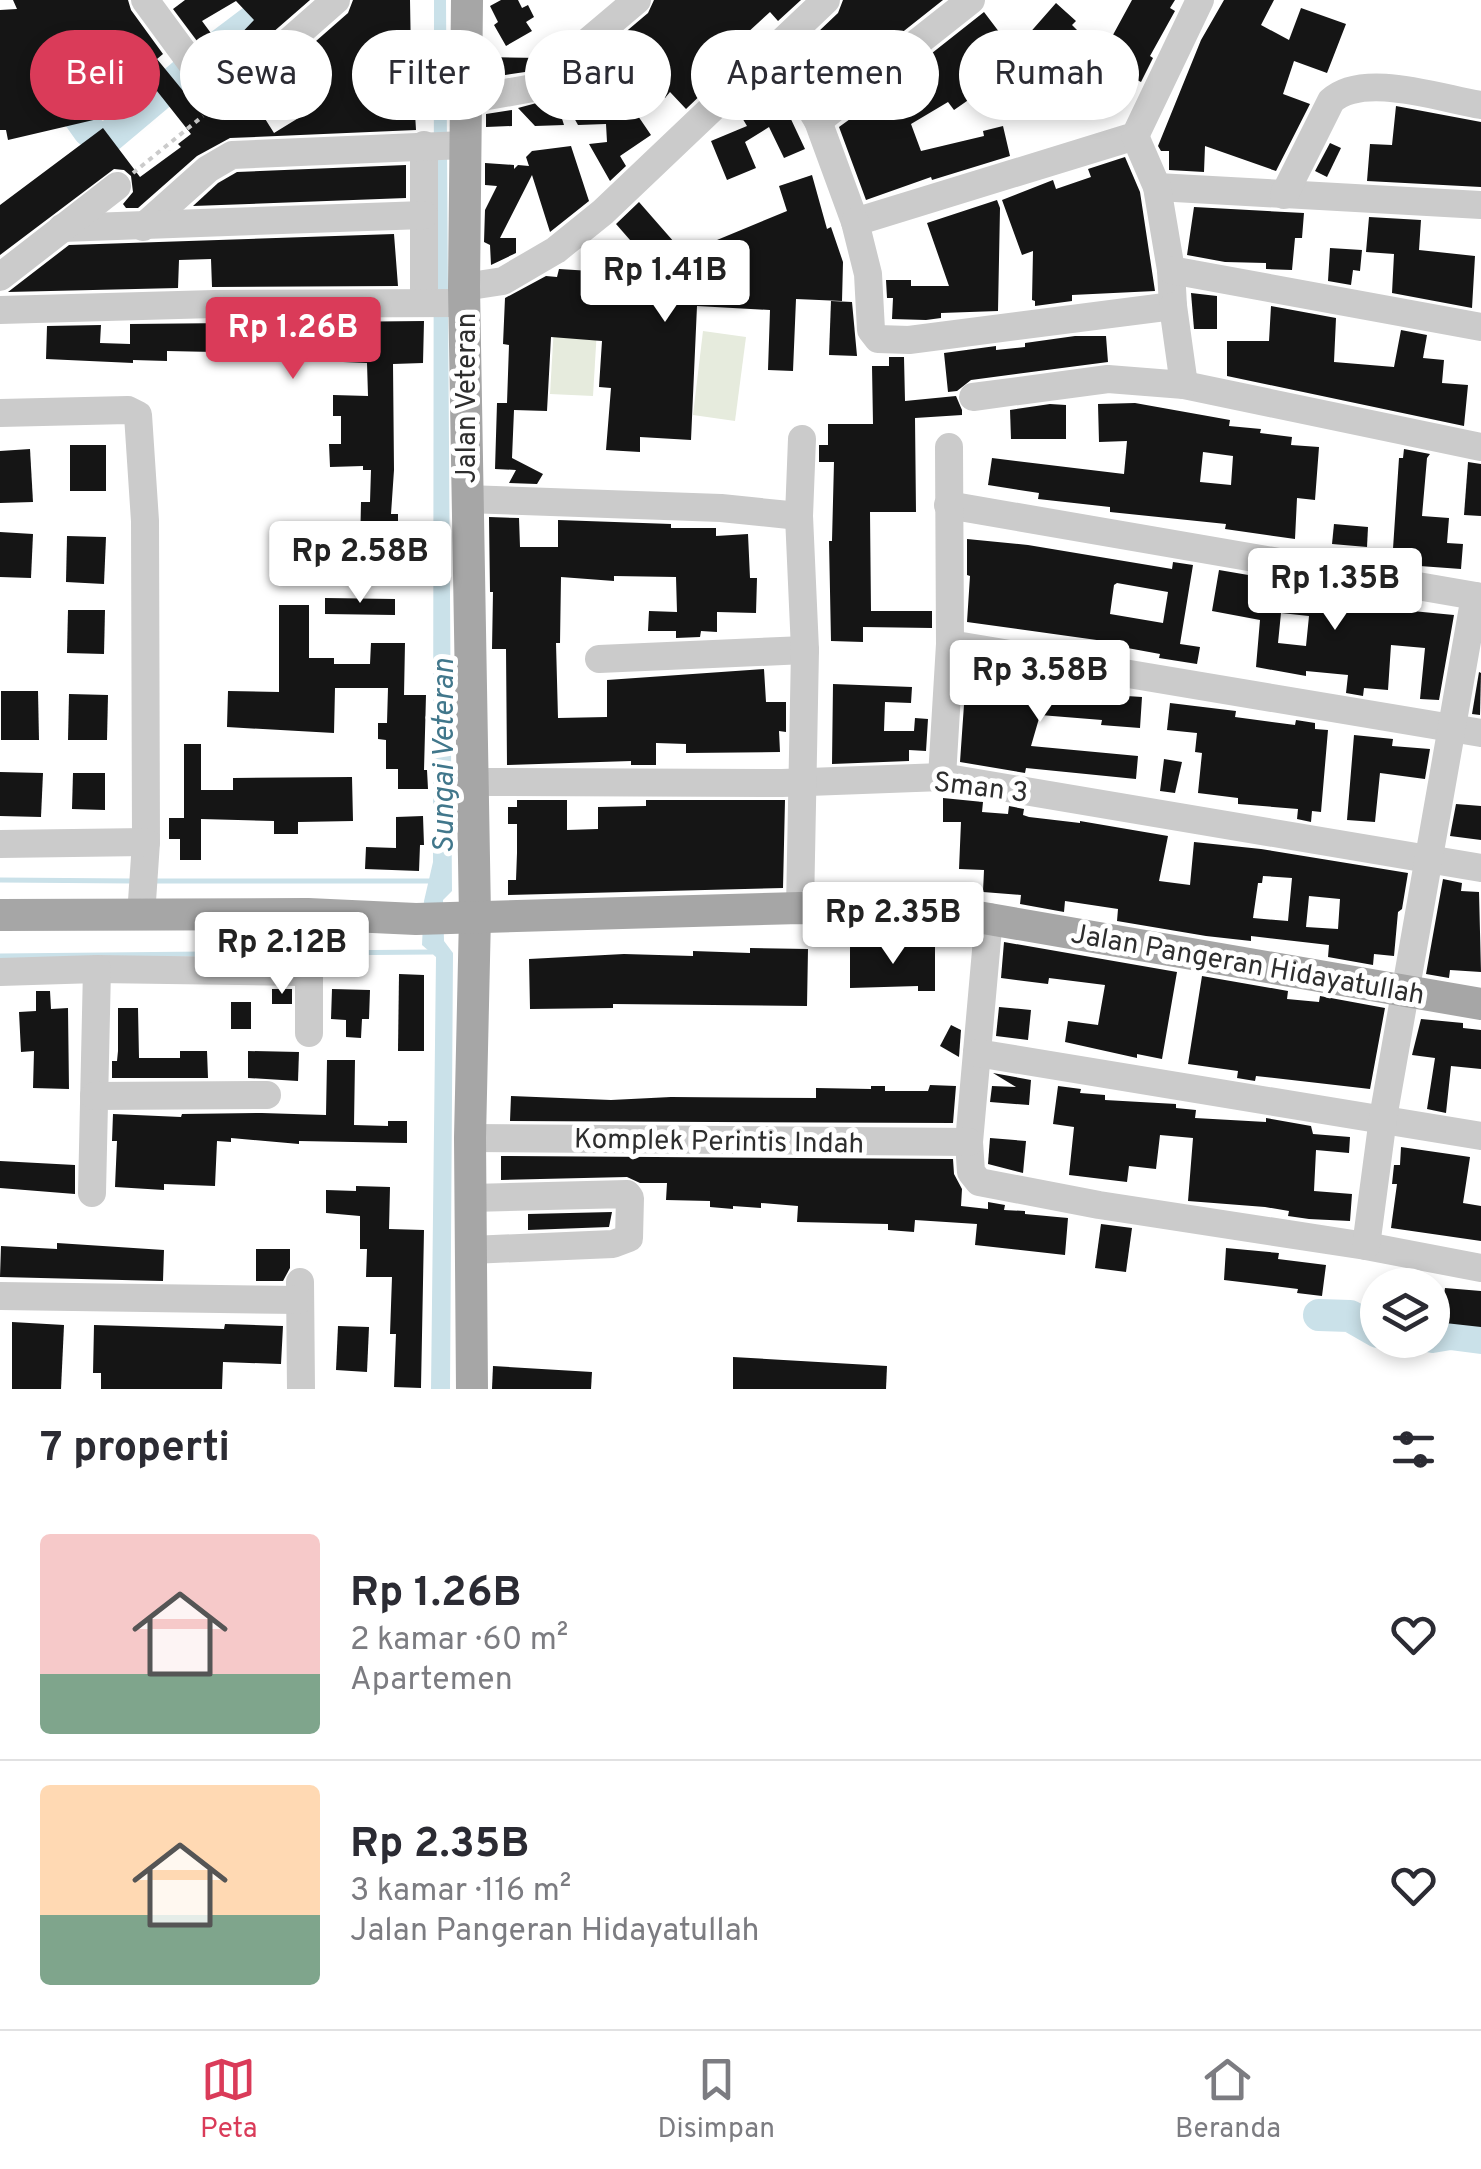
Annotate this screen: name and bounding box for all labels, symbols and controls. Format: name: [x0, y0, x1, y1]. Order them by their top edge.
chip: Beli: [30, 30, 160, 120]
chip: Sewa: [180, 30, 332, 120]
chip: Filter: [352, 30, 505, 120]
chip: Baru: [525, 30, 671, 120]
chip: Apartemen: [691, 30, 939, 120]
chip: Rumah: [959, 30, 1139, 120]
pin: Rp 1.41B: [562, 240, 768, 325]
text: Rp 1.41B: [603, 252, 727, 292]
pin: Rp 1.26B: [190, 297, 396, 382]
text: Rp 1.26B: [228, 309, 358, 349]
street label: Jalan Veteran: [450, 313, 486, 483]
pin: Rp 2.58B: [257, 521, 463, 606]
text: Rp 2.58B: [291, 533, 429, 573]
pin: Rp 1.35B: [1232, 548, 1438, 633]
text: Rp 1.35B: [1270, 560, 1400, 600]
pin: Rp 3.58B: [937, 640, 1143, 725]
text: Rp 3.58B: [972, 652, 1108, 692]
water label: Sungai Veteran: [427, 658, 464, 854]
street label: Sman 3: [931, 765, 1030, 813]
pin: Rp 2.35B: [790, 882, 996, 967]
text: Rp 2.35B: [825, 894, 961, 934]
pin: Rp 2.12B: [179, 912, 385, 997]
street label: Jalan Pangeran Hidayatullah: [1068, 917, 1427, 1015]
text: Rp 2.12B: [217, 924, 347, 964]
street label: Komplek Perintis Indah: [573, 1122, 864, 1164]
map controls: [1360, 1268, 1450, 1358]
button: layers: [1360, 1268, 1450, 1358]
icon: filters: [1386, 1422, 1441, 1477]
text: 7 properti: [40, 1423, 230, 1476]
text: Rp 1.26B: [350, 1568, 521, 1621]
icon: home: [120, 1574, 240, 1694]
icon: heart: [1386, 1607, 1441, 1662]
text: 2 kamar · 60 m²: [350, 1621, 568, 1661]
text: Apartemen: [350, 1661, 513, 1701]
text: Rp 2.35B: [350, 1819, 529, 1872]
icon: home: [120, 1825, 240, 1945]
icon: heart: [1386, 1858, 1441, 1913]
text: 3 kamar · 116 m²: [350, 1872, 571, 1912]
text: Jalan Pangeran Hidayatullah: [350, 1912, 760, 1952]
tab: Peta: [200, 2052, 258, 2148]
tab: Disimpan: [657, 2052, 775, 2148]
tab: Beranda: [1175, 2052, 1281, 2148]

